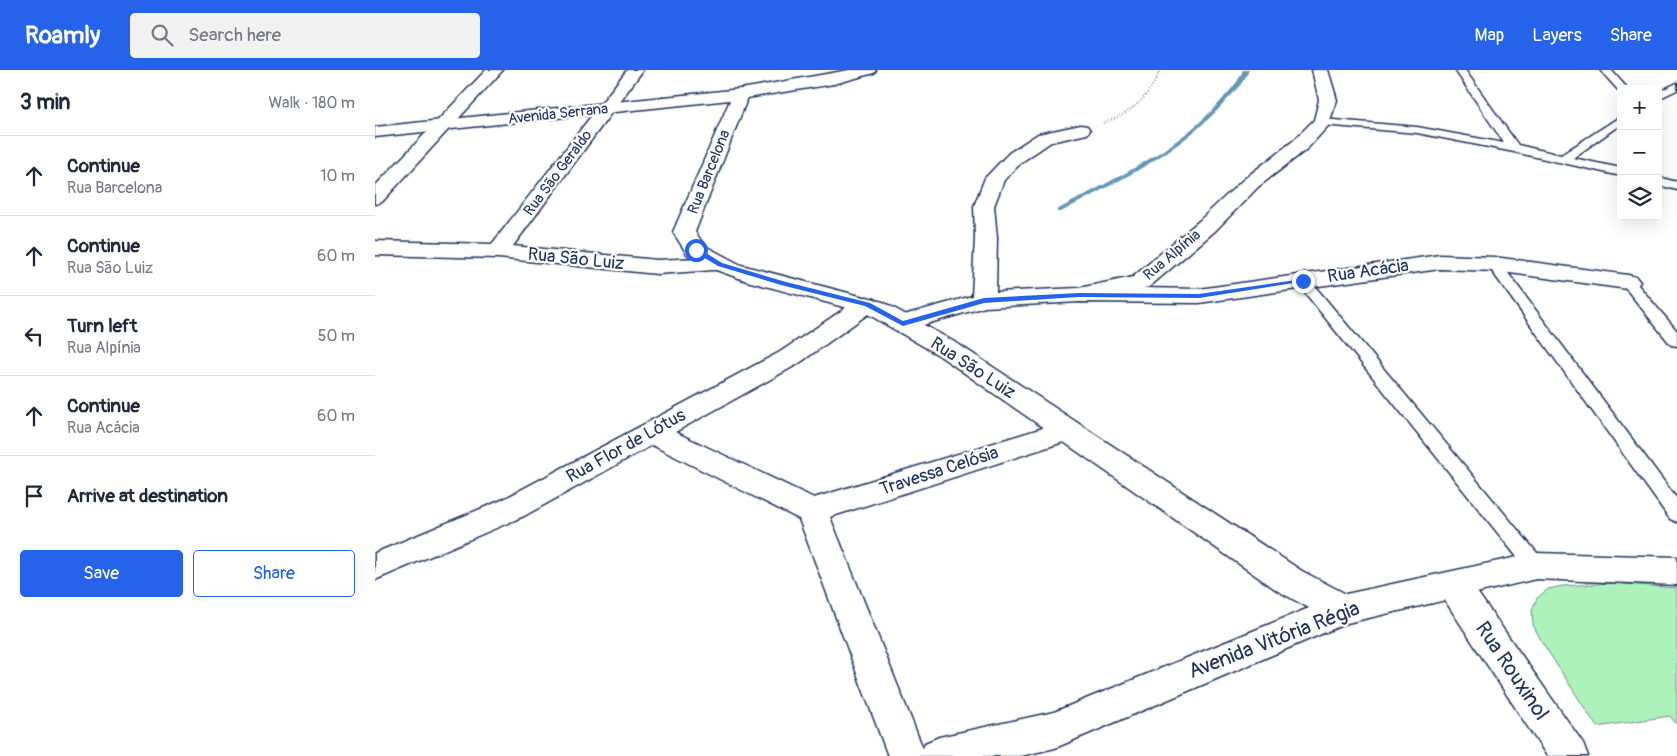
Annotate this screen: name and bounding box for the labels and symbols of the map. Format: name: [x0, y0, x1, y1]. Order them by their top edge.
street label: Avenida Serrana: [507, 99, 609, 129]
street label: Rua São Geraldo: [520, 126, 596, 220]
street label: Rua Barcelona: [683, 127, 735, 217]
street label: Rua Alpínia: [1139, 225, 1205, 285]
route start: [685, 239, 708, 262]
street label: Rua São Luiz: [527, 242, 625, 276]
street label: Rua Acácia: [1326, 254, 1410, 288]
route end: [1292, 270, 1315, 293]
street label: Rua São Luiz: [926, 332, 1020, 404]
street label: Rua Flor de Lótus: [562, 404, 690, 488]
street label: Travessa Celósia: [877, 441, 1001, 501]
street label: Avenida Vitória Régia: [1185, 595, 1363, 685]
street label: Rua Rouxinol: [1469, 616, 1555, 726]

